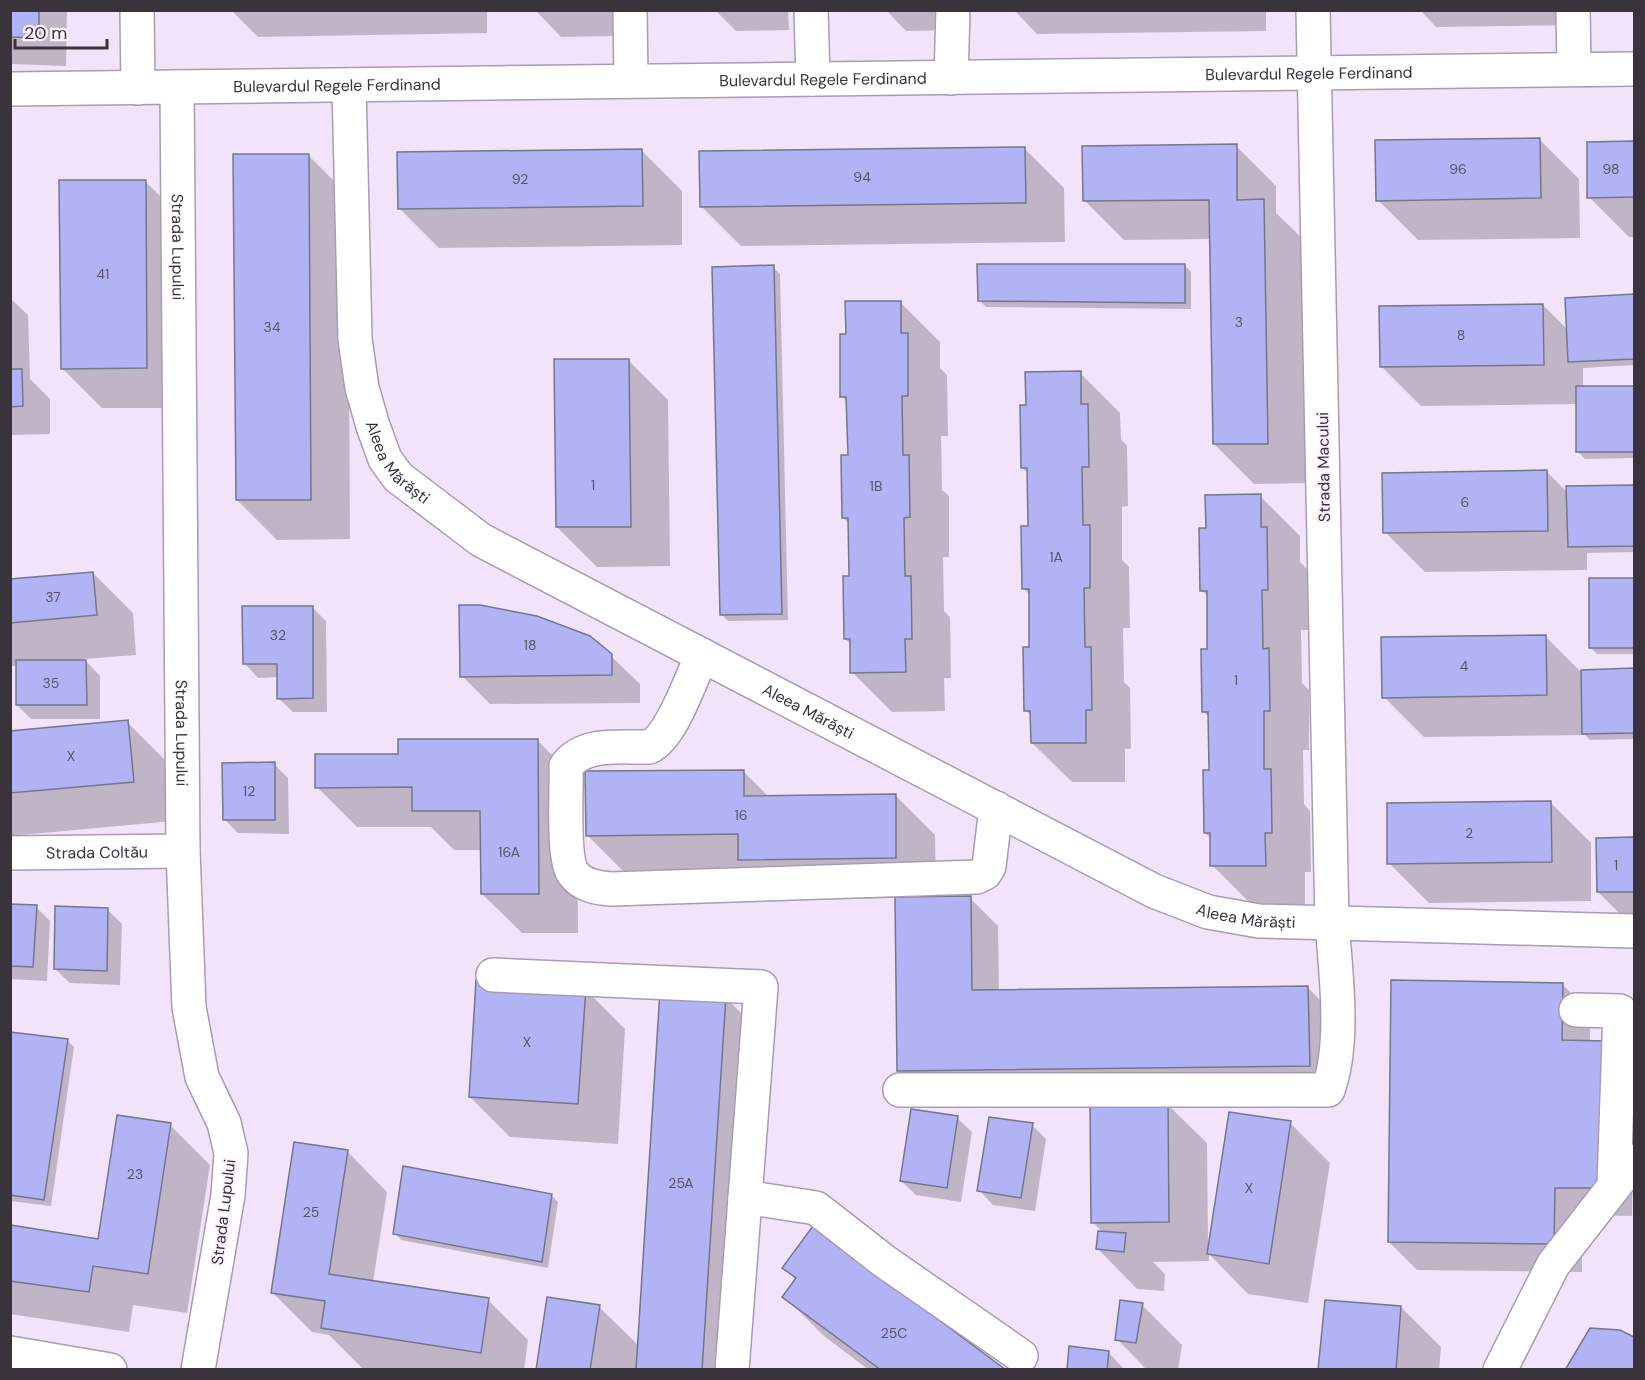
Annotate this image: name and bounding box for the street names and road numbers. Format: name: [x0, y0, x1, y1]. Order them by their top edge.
street label: Bulevardul Regele Ferdinand: [1205, 62, 1413, 85]
street label: Bulevardul Regele Ferdinand: [719, 68, 927, 91]
street label: Bulevardul Regele Ferdinand: [233, 74, 441, 97]
street label: Strada Lupului: [167, 194, 189, 300]
street label: Strada Macului: [1312, 412, 1335, 522]
street label: Aleea Mărăști: [361, 418, 434, 508]
street label: Aleea Mărăști: [759, 679, 857, 744]
street label: Strada Lupului: [171, 680, 192, 786]
street label: Strada Coltău: [46, 841, 148, 864]
street label: Aleea Mărăști: [1193, 898, 1296, 933]
street label: Strada Lupului: [207, 1158, 240, 1266]

